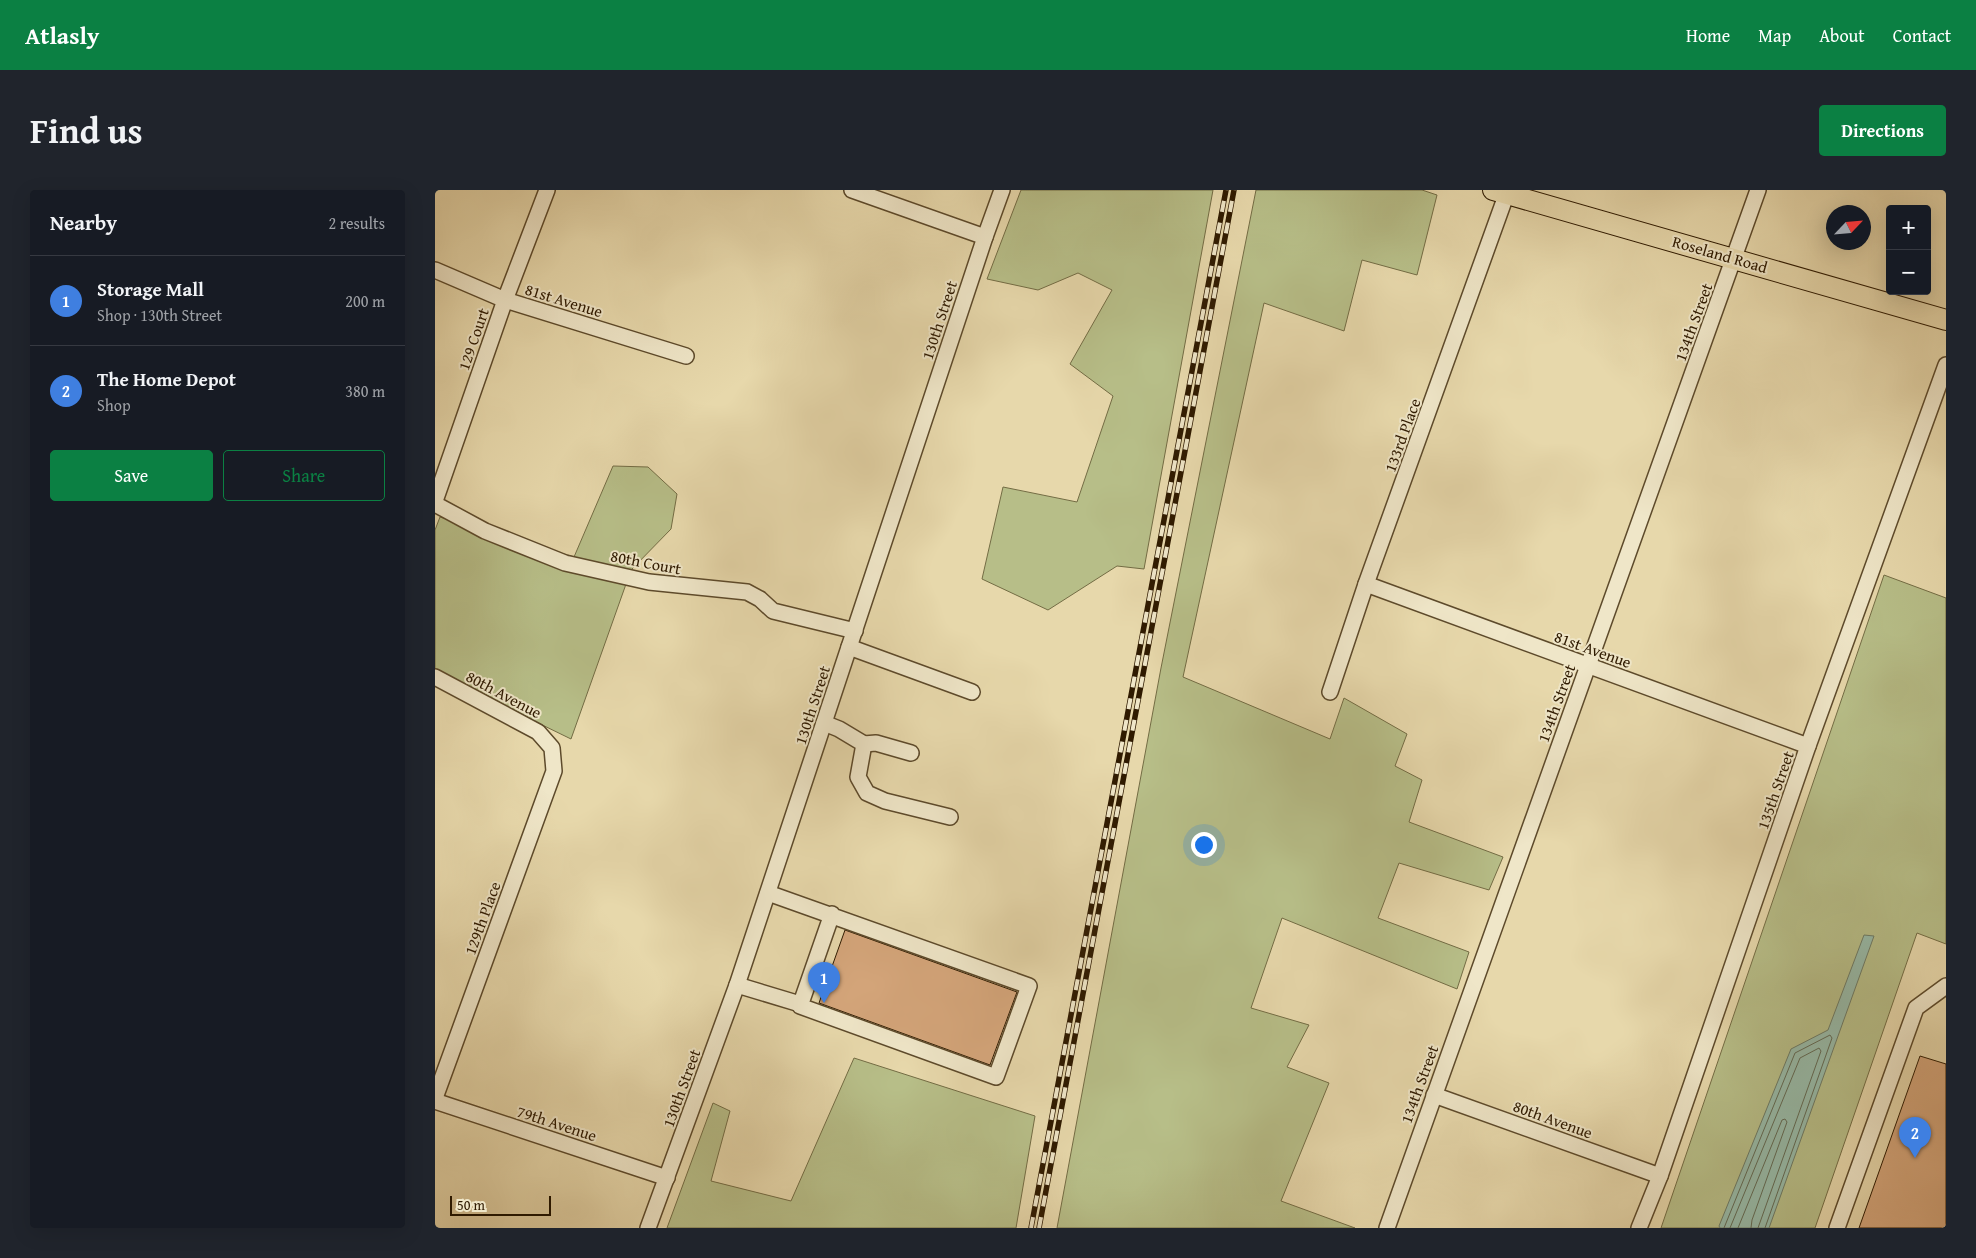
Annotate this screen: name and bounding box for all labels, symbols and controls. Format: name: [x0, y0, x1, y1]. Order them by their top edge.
text: Atlasly: [25, 18, 99, 53]
text: Home: [1686, 22, 1730, 49]
text: Map: [1758, 22, 1791, 49]
text: About: [1819, 22, 1865, 49]
text: Contact: [1893, 22, 1951, 49]
text: Find us: [30, 105, 143, 156]
button: Directions: [1819, 105, 1946, 156]
north arrow: [1826, 205, 1871, 250]
map controls: [1886, 205, 1931, 295]
button: +: [1886, 205, 1931, 250]
text: Nearby: [50, 207, 117, 238]
text: 2 results: [328, 211, 385, 235]
street label: Roseland Road: [1670, 229, 1771, 279]
button: −: [1886, 250, 1931, 295]
text: Storage Mall: [97, 275, 204, 303]
street label: 81st Avenue: [522, 277, 606, 323]
street label: 130th Street: [915, 277, 963, 363]
street label: 134th Street: [1668, 279, 1718, 365]
text: 1: [62, 289, 70, 313]
text: 200 m: [345, 289, 385, 313]
text: Shop · 130th Street: [97, 303, 222, 327]
street label: 129 Court: [451, 304, 495, 373]
text: The Home Depot: [97, 365, 236, 393]
text: 2: [62, 379, 70, 403]
text: 380 m: [345, 379, 385, 403]
text: Shop: [97, 393, 131, 417]
street label: 133rd Place: [1378, 395, 1426, 475]
button: Save: [50, 450, 213, 501]
button: Share: [223, 450, 385, 501]
street label: 80th Court: [609, 543, 684, 581]
street label: 81st Avenue: [1551, 624, 1635, 674]
street label: 134th Street: [1531, 660, 1581, 746]
street label: 130th Street: [788, 662, 836, 748]
street label: 80th Avenue: [462, 664, 546, 724]
street label: 135th Street: [1750, 747, 1800, 833]
your location: [1191, 832, 1217, 858]
street label: 129th Place: [458, 878, 506, 958]
pin: 1: [808, 962, 840, 1003]
street label: 134th Street: [1394, 1041, 1444, 1127]
street label: 130th Street: [656, 1045, 706, 1131]
street label: 80th Avenue: [1510, 1094, 1596, 1144]
street label: 79th Avenue: [514, 1099, 600, 1147]
pin: 2: [1899, 1117, 1931, 1158]
scale bar: [450, 1193, 551, 1216]
text: 50 m: [457, 1195, 485, 1215]

